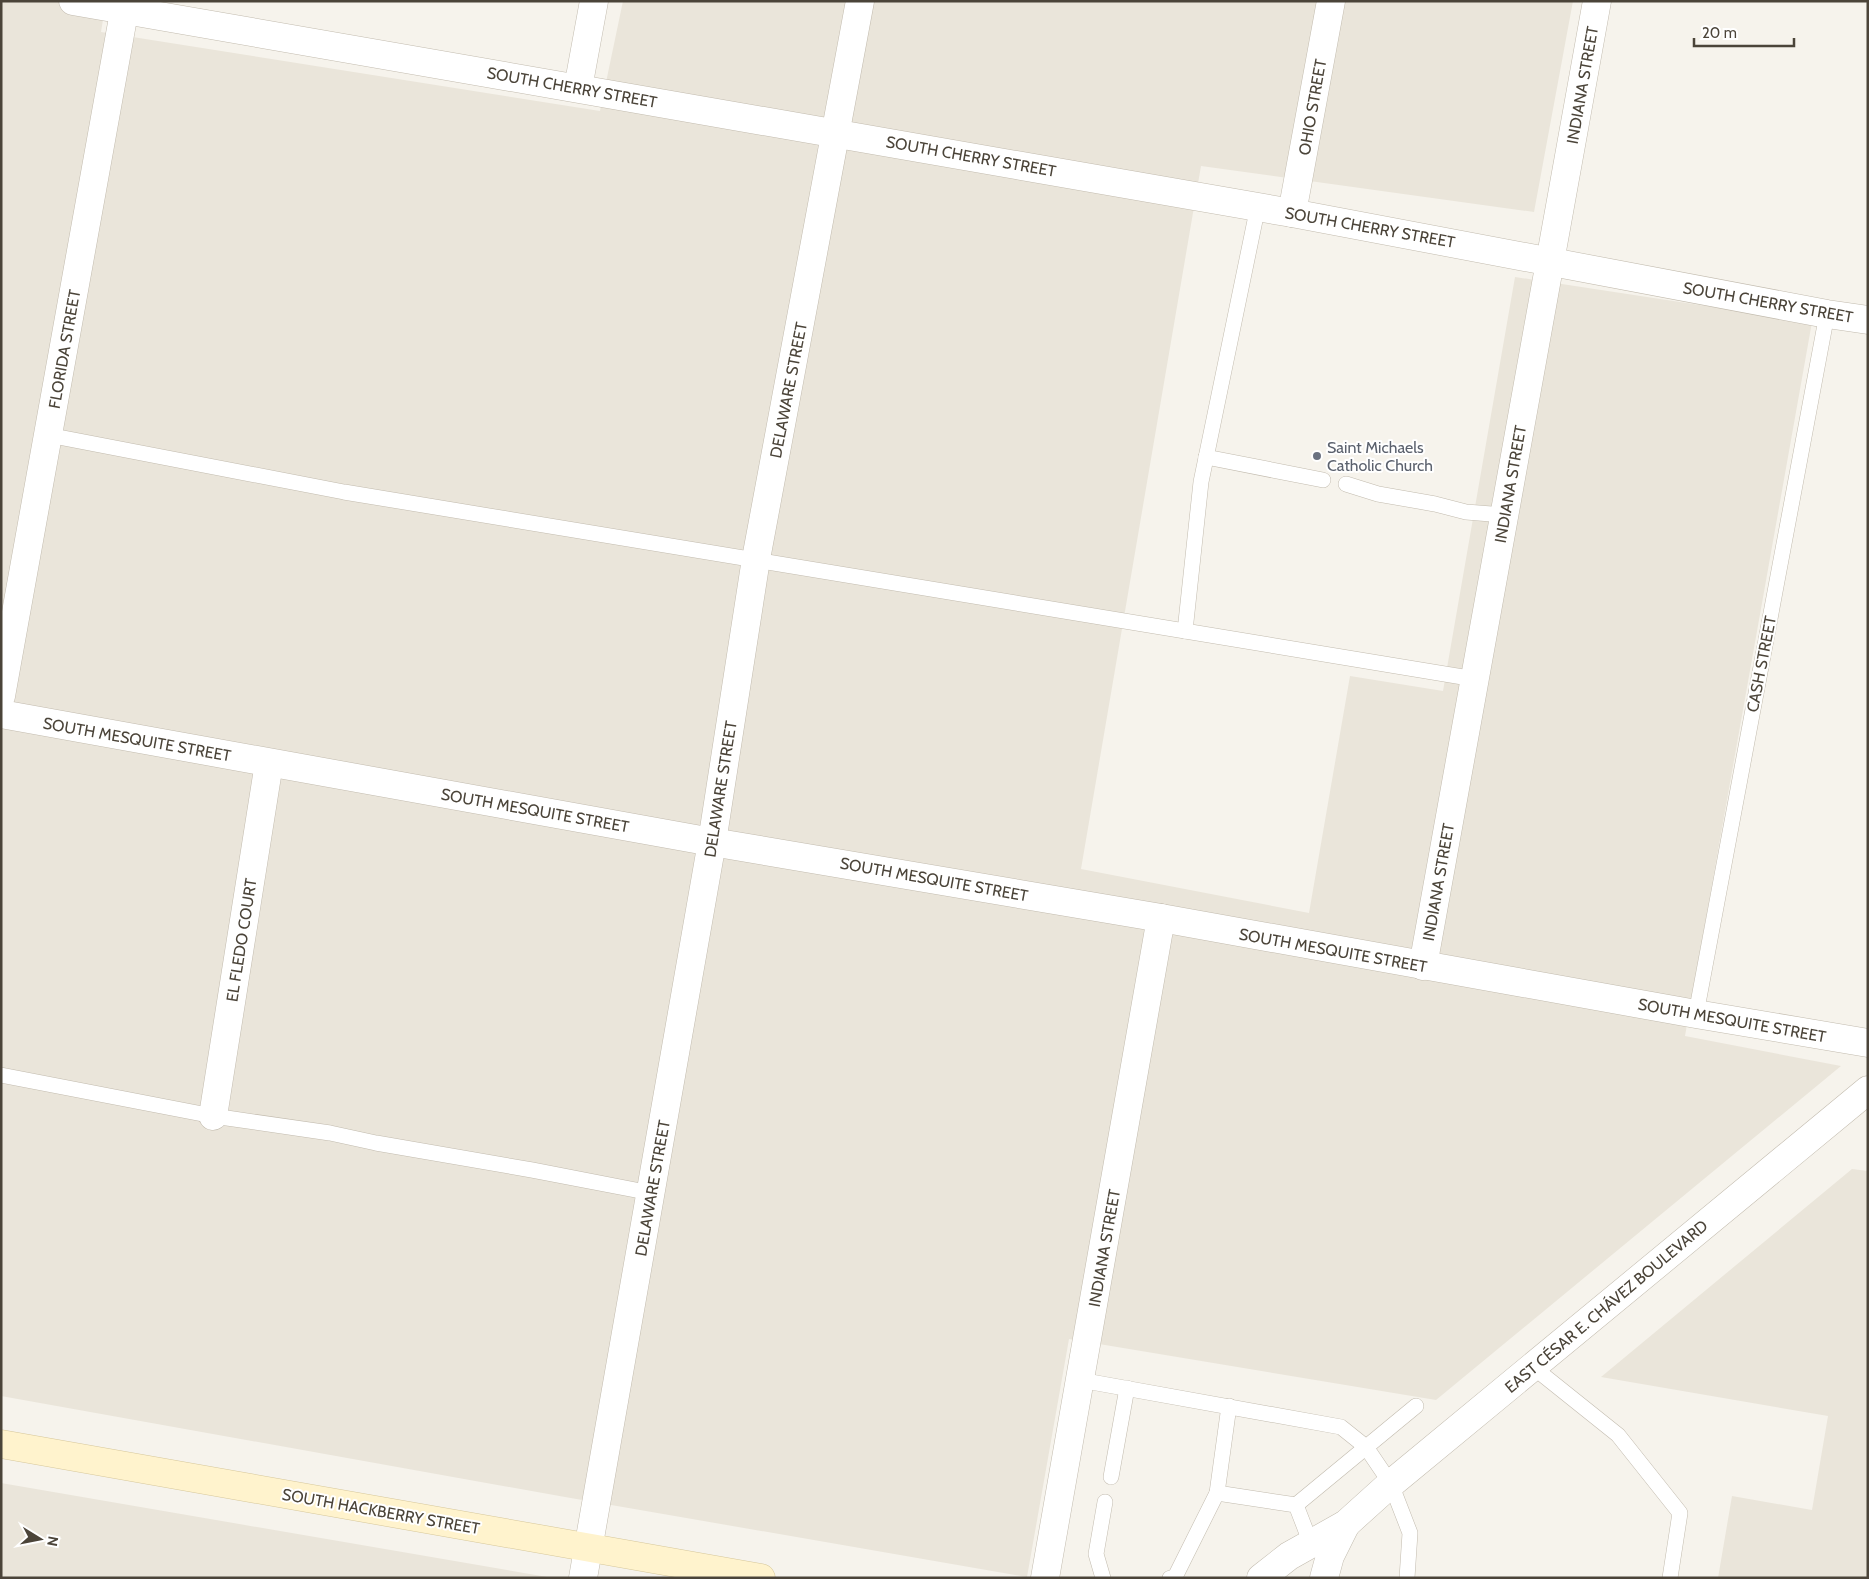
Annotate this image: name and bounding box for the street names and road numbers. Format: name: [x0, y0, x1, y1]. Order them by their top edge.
street label: INDIANA STREET: [1563, 24, 1602, 146]
street label: OHIO STREET: [1295, 57, 1330, 157]
street label: SOUTH CHERRY STREET: [485, 63, 659, 112]
street label: SOUTH CHERRY STREET: [884, 132, 1058, 181]
street label: SOUTH CHERRY STREET: [1283, 203, 1457, 252]
street label: SOUTH CHERRY STREET: [1681, 278, 1855, 327]
street label: FLORIDA STREET: [45, 288, 84, 410]
street label: DELAWARE STREET: [766, 320, 811, 460]
street label: INDIANA STREET: [1491, 423, 1530, 545]
street label: CASH STREET: [1743, 614, 1780, 714]
street label: SOUTH MESQUITE STREET: [41, 714, 233, 765]
street label: DELAWARE STREET: [700, 719, 741, 859]
street label: SOUTH MESQUITE STREET: [439, 785, 631, 836]
street label: INDIANA STREET: [1419, 821, 1458, 943]
street label: SOUTH MESQUITE STREET: [838, 854, 1030, 905]
street label: EL FLEDO COURT: [222, 877, 261, 1003]
street label: SOUTH MESQUITE STREET: [1237, 925, 1429, 976]
street label: SOUTH MESQUITE STREET: [1636, 995, 1828, 1046]
street label: DELAWARE STREET: [631, 1118, 674, 1258]
street label: INDIANA STREET: [1085, 1187, 1124, 1309]
street label: EAST CÉSAR E. CHÁVEZ BOULEVARD: [1501, 1216, 1712, 1397]
street label: SOUTH HACKBERRY STREET: [281, 1485, 482, 1538]

